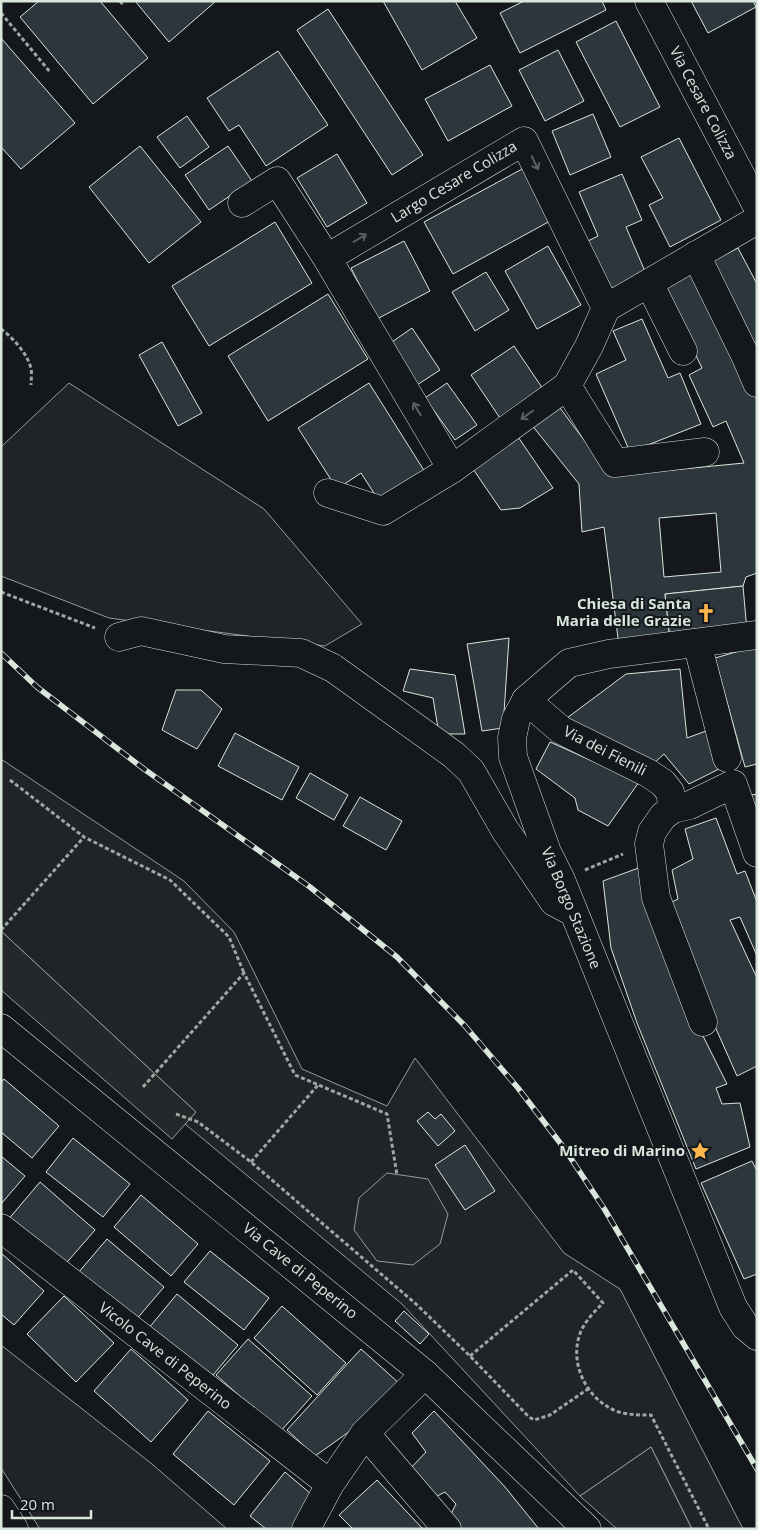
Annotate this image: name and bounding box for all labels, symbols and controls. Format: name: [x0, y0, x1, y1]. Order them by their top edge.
street label: Via Cesare Colizza: [666, 43, 742, 163]
street label: Largo Cesare Colizza: [387, 136, 520, 227]
one-way arrow: [530, 155, 540, 170]
one-way arrow: [353, 233, 368, 243]
one-way arrow: [411, 403, 421, 417]
one-way arrow: [520, 410, 534, 420]
place label: Chiesa di Santa Maria delle Grazie: [556, 593, 691, 630]
church icon: Chiesa di Santa Maria delle Grazie: [695, 602, 717, 624]
street label: Via dei Fienili: [560, 721, 650, 780]
street label: Via Borgo Stazione: [537, 844, 607, 971]
place label: Mitreo di Marino: [559, 1140, 685, 1160]
place icon: Mitreo di Marino: [689, 1140, 711, 1162]
street label: Via Cave di Peperino: [239, 1218, 362, 1323]
street label: Vicolo Cave di Peperino: [95, 1297, 236, 1413]
scale bar: [12, 1488, 91, 1520]
text: 20 m: [20, 1494, 55, 1514]

